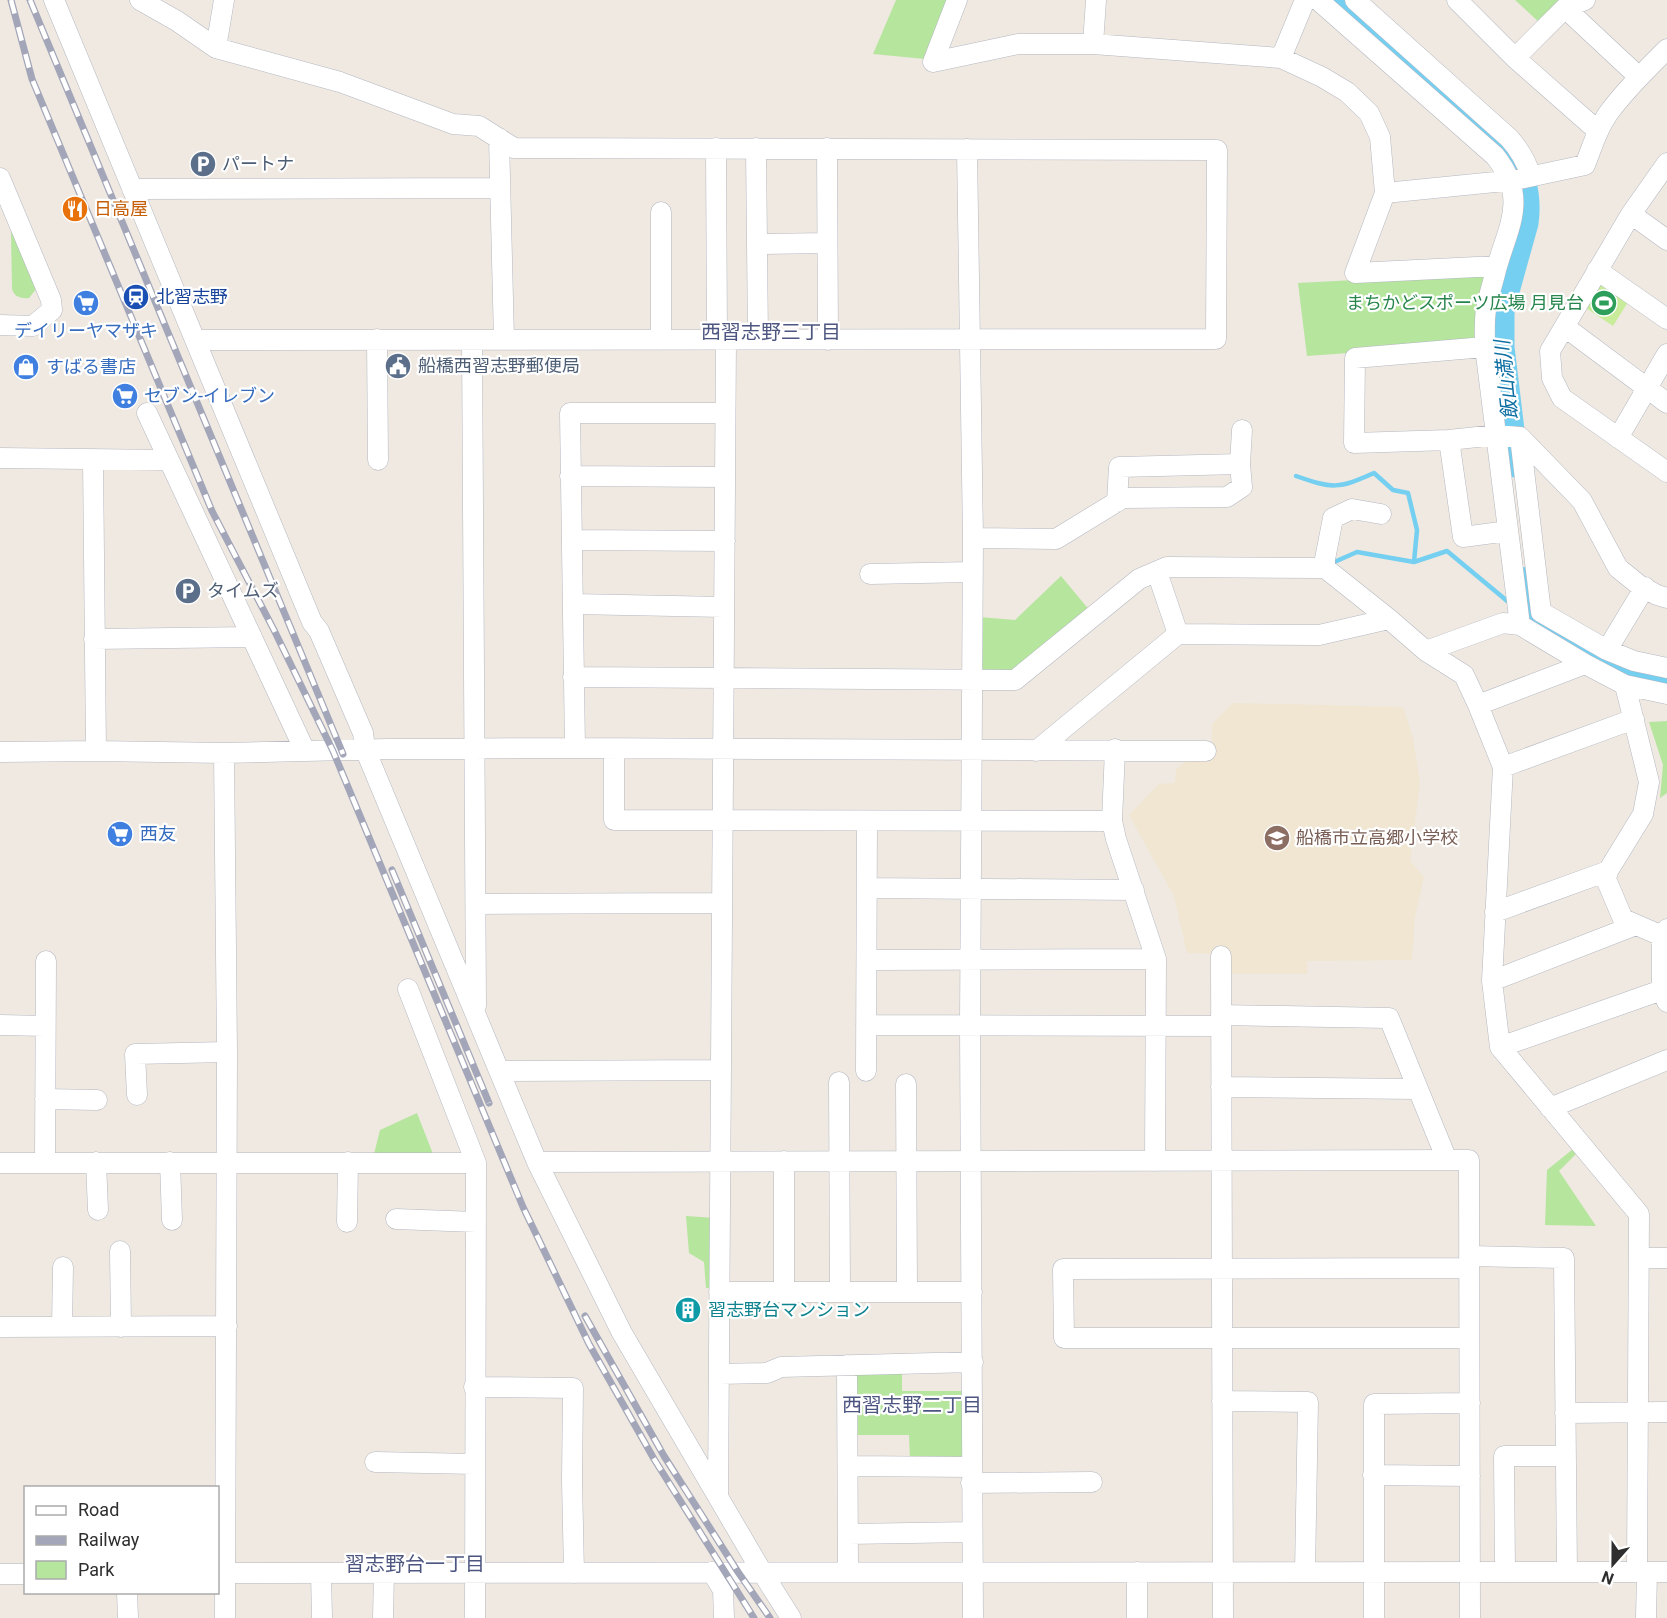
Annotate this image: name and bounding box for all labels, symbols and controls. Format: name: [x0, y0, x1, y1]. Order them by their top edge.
parking icon: パートナ: [188, 149, 218, 179]
place label: パートナ: [222, 153, 294, 174]
restaurant icon: 日高屋: [60, 194, 90, 224]
place label: 日高屋: [94, 198, 148, 219]
station icon: 北習志野: [121, 282, 151, 312]
place label: 北習志野: [156, 286, 228, 307]
supermarket icon: デイリーヤマザキ: [71, 288, 101, 318]
sports icon: まちかどスポーツ広場 月見台: [1589, 288, 1619, 318]
place label: まちかどスポーツ広場 月見台: [1346, 292, 1584, 313]
place label: デイリーヤマザキ: [14, 320, 158, 341]
district label: 西習志野三丁目: [701, 320, 841, 344]
water label: 飯山満川: [1490, 337, 1522, 421]
public building icon: 船橋西習志野郵便局: [383, 351, 413, 381]
shop icon: すばる書店: [11, 352, 41, 382]
place label: 船橋西習志野郵便局: [418, 355, 580, 376]
place label: すばる書店: [46, 356, 136, 377]
supermarket icon: セブン-イレブン: [110, 381, 140, 411]
place label: セブン-イレブン: [144, 385, 275, 406]
parking icon: タイムズ: [173, 576, 203, 606]
place label: タイムズ: [207, 580, 279, 601]
supermarket icon: 西友: [105, 819, 135, 849]
place label: 西友: [140, 823, 176, 844]
school or university icon: 船橋市立高郷小学校: [1262, 823, 1292, 853]
place label: 船橋市立高郷小学校: [1296, 827, 1458, 848]
building icon: 習志野台マンション: [673, 1295, 703, 1325]
place label: 習志野台マンション: [708, 1299, 870, 1320]
district label: 西習志野二丁目: [842, 1393, 982, 1417]
legend: [24, 1486, 219, 1594]
text: Road: [78, 1499, 119, 1520]
text: Railway: [78, 1529, 140, 1550]
north arrow: [1583, 1534, 1643, 1594]
district label: 習志野台一丁目: [345, 1552, 485, 1576]
text: Park: [78, 1559, 115, 1580]
text: N: [1599, 1567, 1616, 1588]

